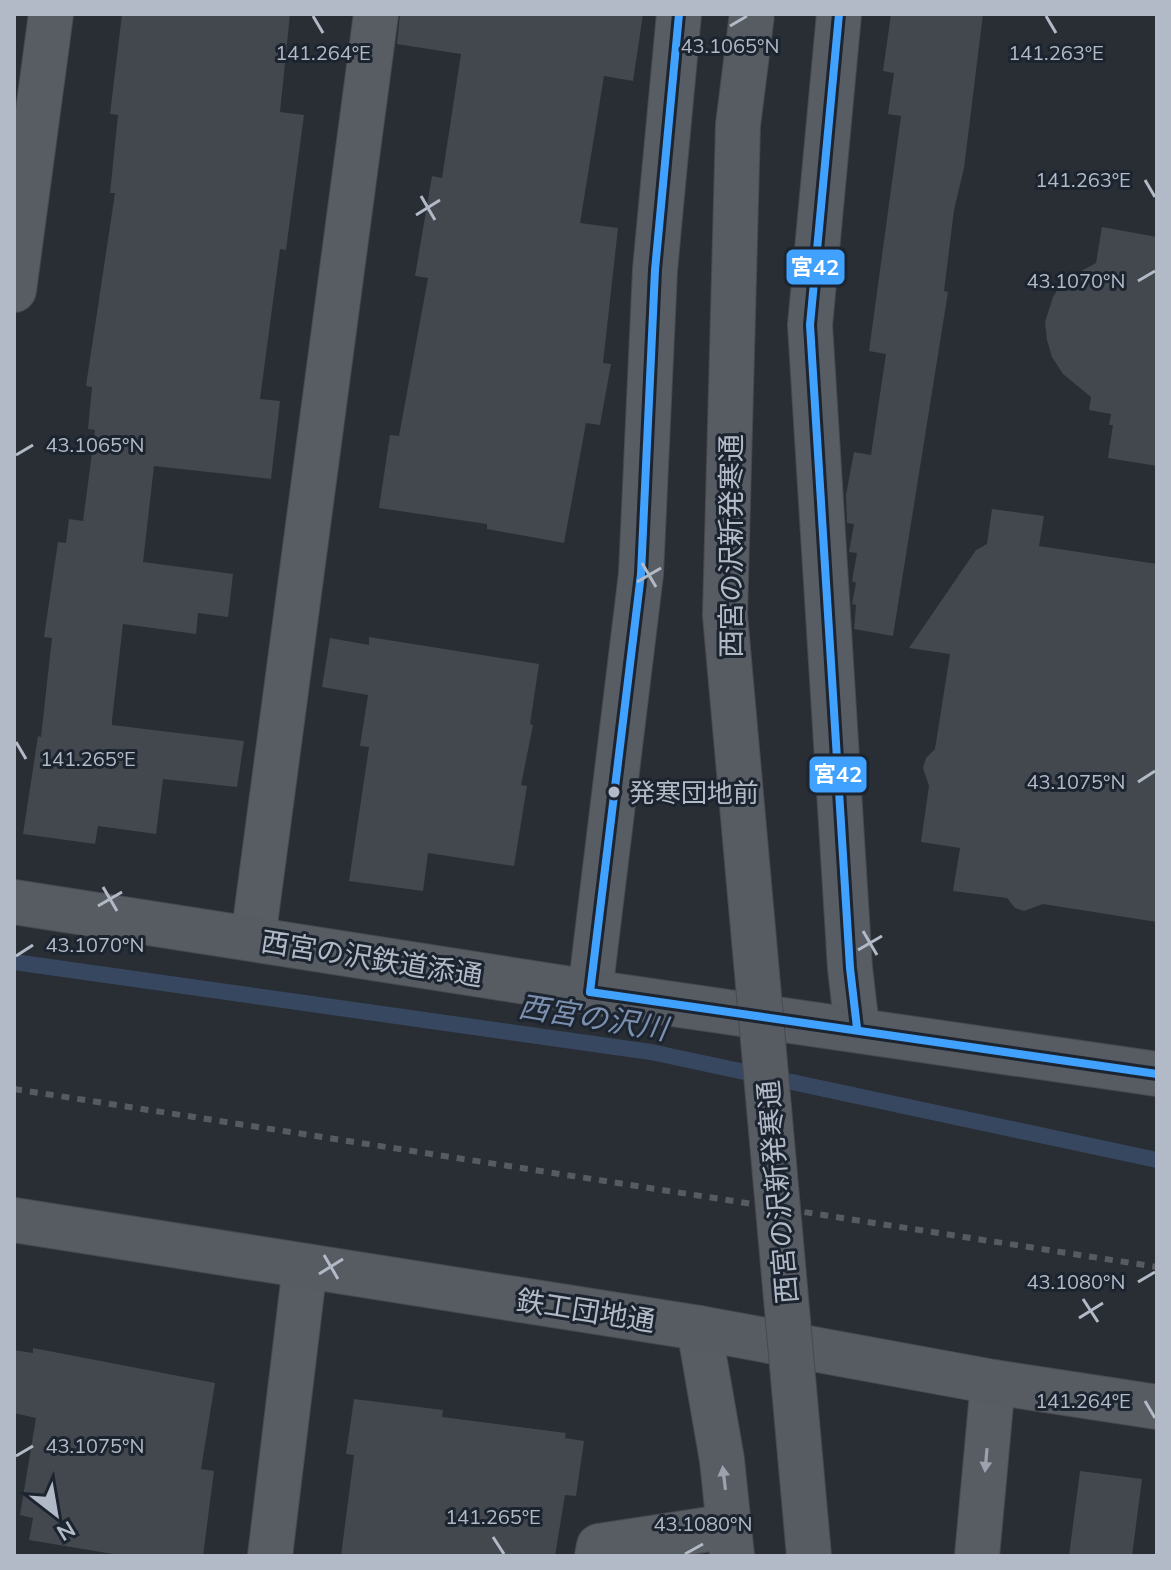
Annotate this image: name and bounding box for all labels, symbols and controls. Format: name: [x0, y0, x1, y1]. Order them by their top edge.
text: 43.1065°N: [681, 33, 779, 58]
text: 141.264°E: [275, 40, 371, 65]
text: 141.263°E: [1008, 40, 1104, 65]
text: 141.263°E: [1035, 167, 1131, 192]
line badge: 宮42: [785, 248, 846, 286]
text: 宮42: [791, 253, 839, 281]
text: 43.1070°N: [1027, 268, 1125, 293]
text: 43.1065°N: [46, 432, 144, 457]
street label: 西宮の沢新発寒通: [713, 434, 748, 658]
text: 141.265°E: [40, 746, 136, 771]
line badge: 宮42: [808, 755, 868, 794]
text: 宮42: [814, 760, 862, 788]
text: 43.1075°N: [1027, 769, 1125, 794]
place label: 発寒団地前: [629, 776, 759, 809]
marker: 発寒団地前: [606, 784, 622, 800]
street label: 西宮の沢鉄道添通: [259, 923, 485, 993]
text: 43.1070°N: [46, 932, 144, 957]
water label: 西宮の沢川: [516, 987, 673, 1048]
street label: 西宮の沢新発寒通: [750, 1079, 804, 1305]
text: 43.1080°N: [1027, 1269, 1125, 1294]
street label: 鉄工団地通: [514, 1282, 658, 1338]
text: 141.264°E: [1035, 1388, 1131, 1413]
text: 43.1075°N: [46, 1433, 144, 1458]
one-way arrow: [979, 1447, 992, 1472]
one-way arrow: [717, 1466, 730, 1491]
north arrow: [16, 1474, 96, 1554]
text: 141.265°E: [445, 1504, 541, 1529]
text: 43.1080°N: [654, 1511, 752, 1536]
text: N: [52, 1515, 81, 1547]

